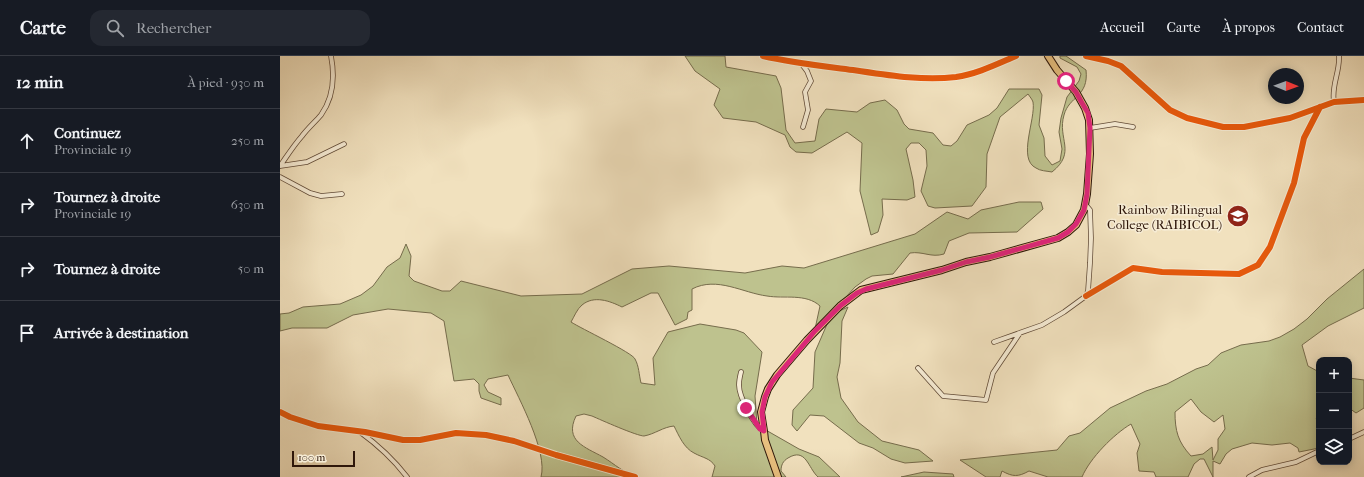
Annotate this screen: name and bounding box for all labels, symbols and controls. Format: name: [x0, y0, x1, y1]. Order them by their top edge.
search box: [90, 10, 370, 46]
text: Carte: [20, 17, 66, 39]
icon: search: [104, 17, 126, 39]
text: Rechercher: [136, 19, 211, 37]
text: Accueil: [1100, 19, 1145, 36]
text: Carte: [1167, 19, 1200, 36]
text: À propos: [1222, 19, 1275, 36]
text: Contact: [1297, 19, 1344, 36]
north arrow: [1268, 68, 1304, 104]
text: 12 min: [16, 72, 63, 92]
route start: [1057, 72, 1075, 90]
text: À pied · 930 m: [187, 75, 264, 90]
text: Continuez: [54, 124, 121, 142]
icon: ahead: [16, 130, 38, 152]
text: 250 m: [231, 133, 264, 148]
text: Provinciale 19: [54, 142, 131, 157]
text: Tournez à droite: [54, 188, 160, 206]
icon: right: [16, 194, 38, 216]
text: 630 m: [231, 197, 264, 212]
place label: Rainbow Bilingual College (RAIBICOL): [1107, 202, 1222, 232]
school or university icon: Rainbow Bilingual College (RAIBICOL): [1225, 203, 1251, 229]
text: Provinciale 19: [54, 206, 131, 221]
icon: right: [16, 258, 38, 280]
text: Tournez à droite: [54, 260, 160, 278]
text: 50 m: [238, 261, 264, 276]
icon: arrive: [16, 322, 38, 344]
text: Arrivée à destination: [54, 324, 189, 342]
map controls: [1316, 357, 1352, 465]
button: +: [1316, 357, 1352, 393]
button: −: [1316, 393, 1352, 429]
route end: [737, 399, 755, 417]
button: layers: [1316, 429, 1352, 465]
scale bar: [292, 449, 355, 468]
text: 100 m: [298, 451, 326, 464]

